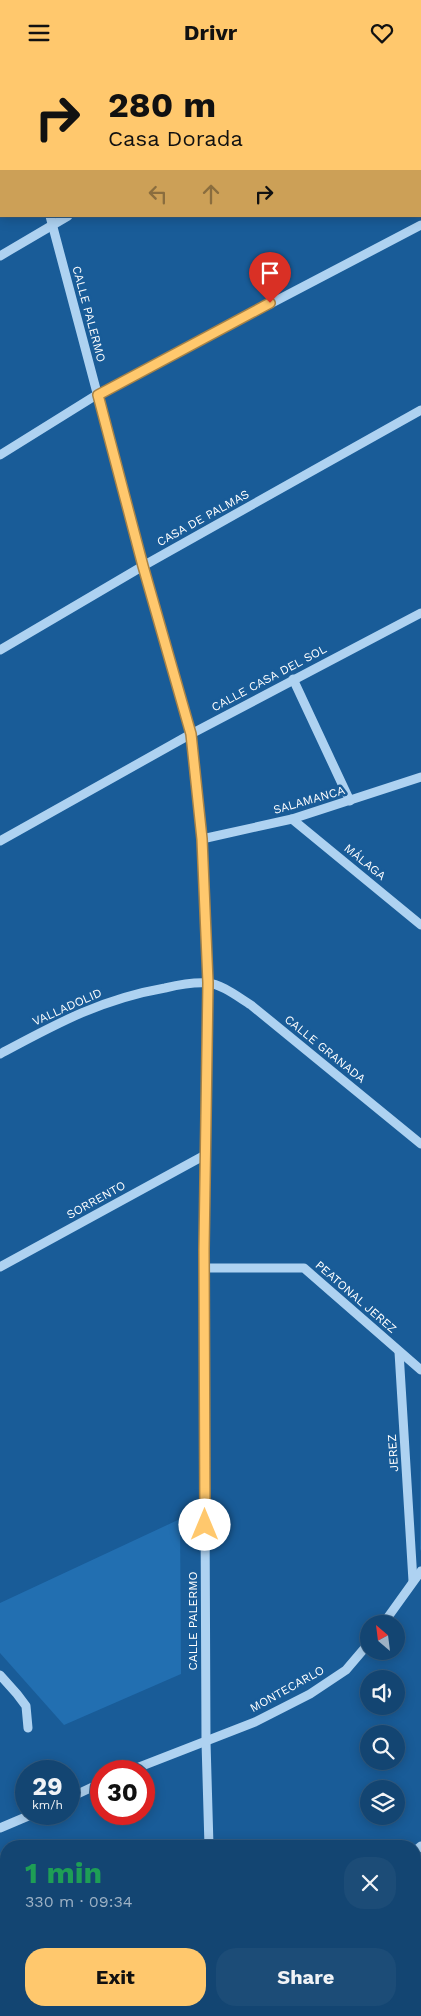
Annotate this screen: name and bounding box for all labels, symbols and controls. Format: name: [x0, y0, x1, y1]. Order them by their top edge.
icon: menu: [25, 19, 53, 47]
icon: heart: [368, 19, 396, 47]
text: Drivr: [184, 20, 237, 45]
text: 280 m: [108, 84, 216, 126]
icon: right: [25, 85, 90, 150]
text: Casa Dorada: [108, 126, 243, 151]
icon: left: [144, 180, 172, 208]
icon: ahead: [197, 180, 225, 208]
icon: right: [250, 180, 278, 208]
pin: [249, 252, 291, 303]
icon: arrive: [256, 259, 284, 287]
street label: CALLE PALERMO: [69, 264, 109, 364]
street label: CASA DE PALMAS: [154, 487, 252, 549]
street label: CALLE CASA DEL SOL: [209, 642, 329, 714]
street label: SALAMANCA: [272, 783, 346, 817]
street label: MÁLAGA: [341, 841, 389, 883]
street label: VALLADOLID: [30, 986, 104, 1028]
street label: CALLE GRANADA: [282, 1012, 368, 1086]
street label: SORRENTO: [64, 1178, 128, 1222]
street label: PEATONAL JEREZ: [313, 1258, 399, 1336]
street label: JEREZ: [385, 1434, 401, 1472]
position arrow: [178, 1498, 230, 1550]
street label: CALLE PALERMO: [186, 1571, 200, 1670]
north arrow: [360, 1615, 405, 1660]
map controls: [360, 1615, 405, 1825]
street label: MONTECARLO: [247, 1663, 327, 1715]
button: sound: [360, 1670, 405, 1715]
button: search: [360, 1725, 405, 1770]
speed limit sign: 30: [90, 1760, 155, 1825]
text: 29: [32, 1772, 63, 1801]
button: layers: [360, 1780, 405, 1825]
text: km/h: [32, 1798, 63, 1812]
text: 1 min: [25, 1855, 102, 1890]
button: close: [344, 1857, 396, 1909]
text: 330 m · 09:34: [25, 1892, 133, 1911]
button: Exit: [25, 1948, 206, 2006]
button: Share: [216, 1948, 396, 2006]

